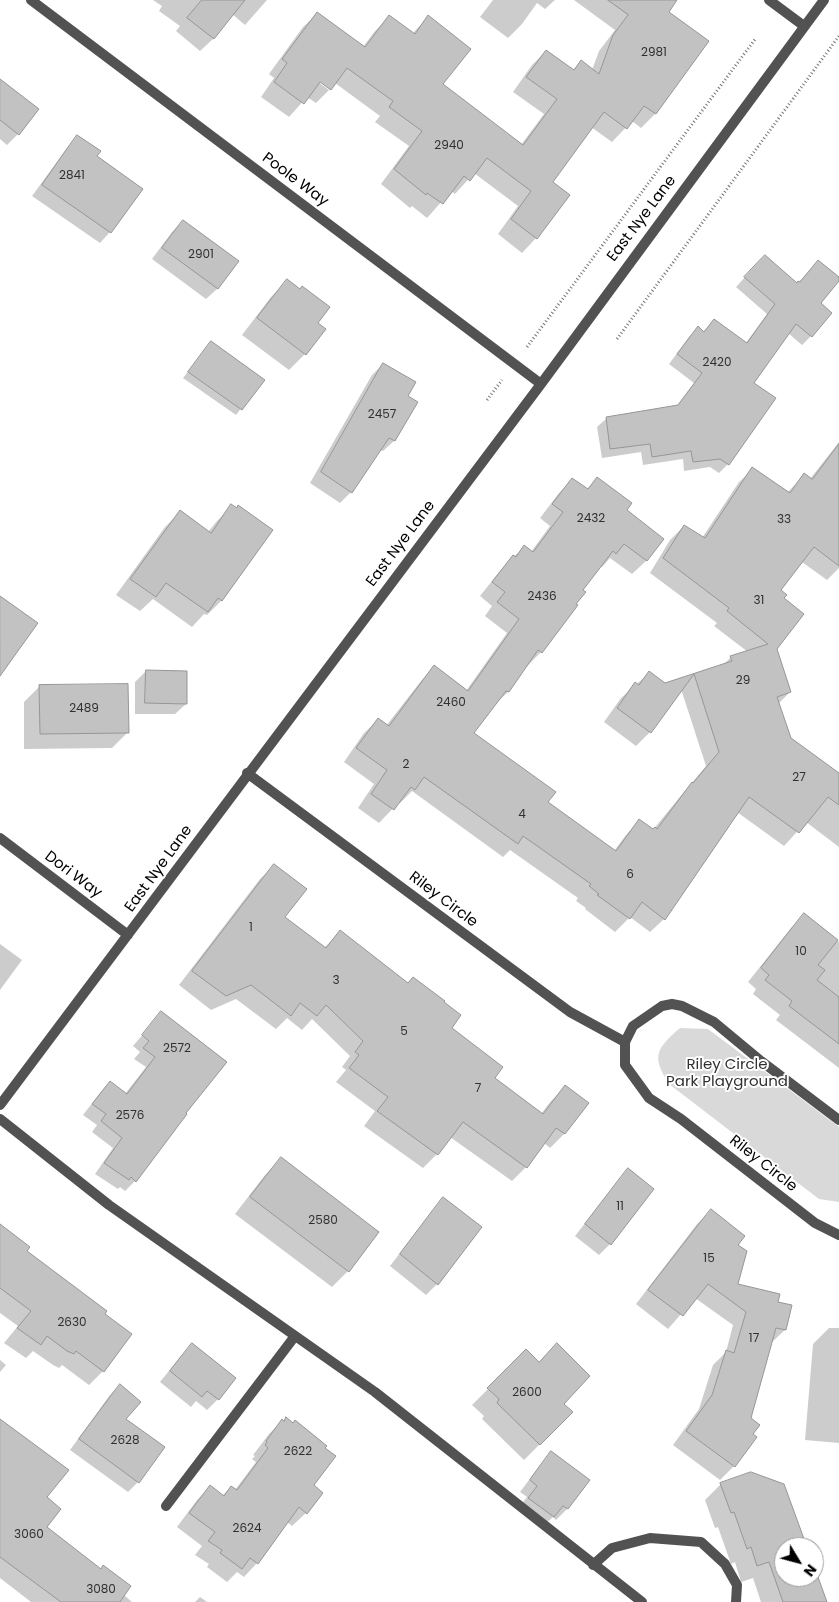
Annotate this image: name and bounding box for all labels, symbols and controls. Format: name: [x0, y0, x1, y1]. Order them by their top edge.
house number: 2981: [641, 46, 667, 60]
house number: 2940: [434, 139, 464, 153]
street label: Poole Way: [258, 149, 332, 211]
house number: 2841: [59, 169, 85, 183]
street label: East Nye Lane: [604, 172, 680, 266]
house number: 2901: [188, 248, 214, 262]
house number: 2420: [703, 356, 731, 370]
house number: 2457: [368, 408, 396, 422]
street label: East Nye Lane: [363, 497, 439, 591]
house number: 2432: [577, 512, 605, 526]
house number: 33: [777, 513, 791, 527]
house number: 2436: [527, 590, 557, 604]
house number: 31: [754, 594, 764, 608]
house number: 29: [736, 674, 750, 688]
house number: 2460: [436, 696, 466, 710]
house number: 2489: [69, 702, 99, 716]
house number: 2: [403, 758, 409, 772]
house number: 27: [792, 771, 806, 785]
house number: 4: [518, 808, 526, 822]
street label: East Nye Lane: [121, 822, 197, 916]
street label: Dori Way: [41, 848, 105, 902]
street label: Riley Circle: [405, 868, 481, 932]
house number: 6: [626, 868, 634, 882]
house number: 1: [249, 921, 253, 935]
house number: 10: [795, 945, 807, 959]
house number: 3: [332, 974, 340, 988]
house number: 5: [400, 1025, 408, 1039]
house number: 2572: [163, 1042, 191, 1056]
park label: Riley Circle Park Playground: [666, 1056, 788, 1091]
house number: 7: [475, 1082, 481, 1096]
house number: 2576: [116, 1109, 144, 1123]
street label: Riley Circle: [725, 1132, 801, 1196]
house number: 11: [616, 1200, 624, 1214]
house number: 2580: [308, 1214, 338, 1228]
house number: 15: [703, 1252, 715, 1266]
house number: 2630: [57, 1316, 87, 1330]
house number: 17: [749, 1332, 759, 1346]
house number: 2600: [512, 1386, 542, 1400]
house number: 2628: [111, 1434, 139, 1448]
house number: 2622: [284, 1445, 312, 1459]
house number: 2624: [233, 1522, 261, 1536]
house number: 3060: [14, 1528, 44, 1542]
north arrow: [774, 1537, 824, 1587]
text: N: [799, 1560, 821, 1581]
house number: 3080: [86, 1583, 116, 1597]

